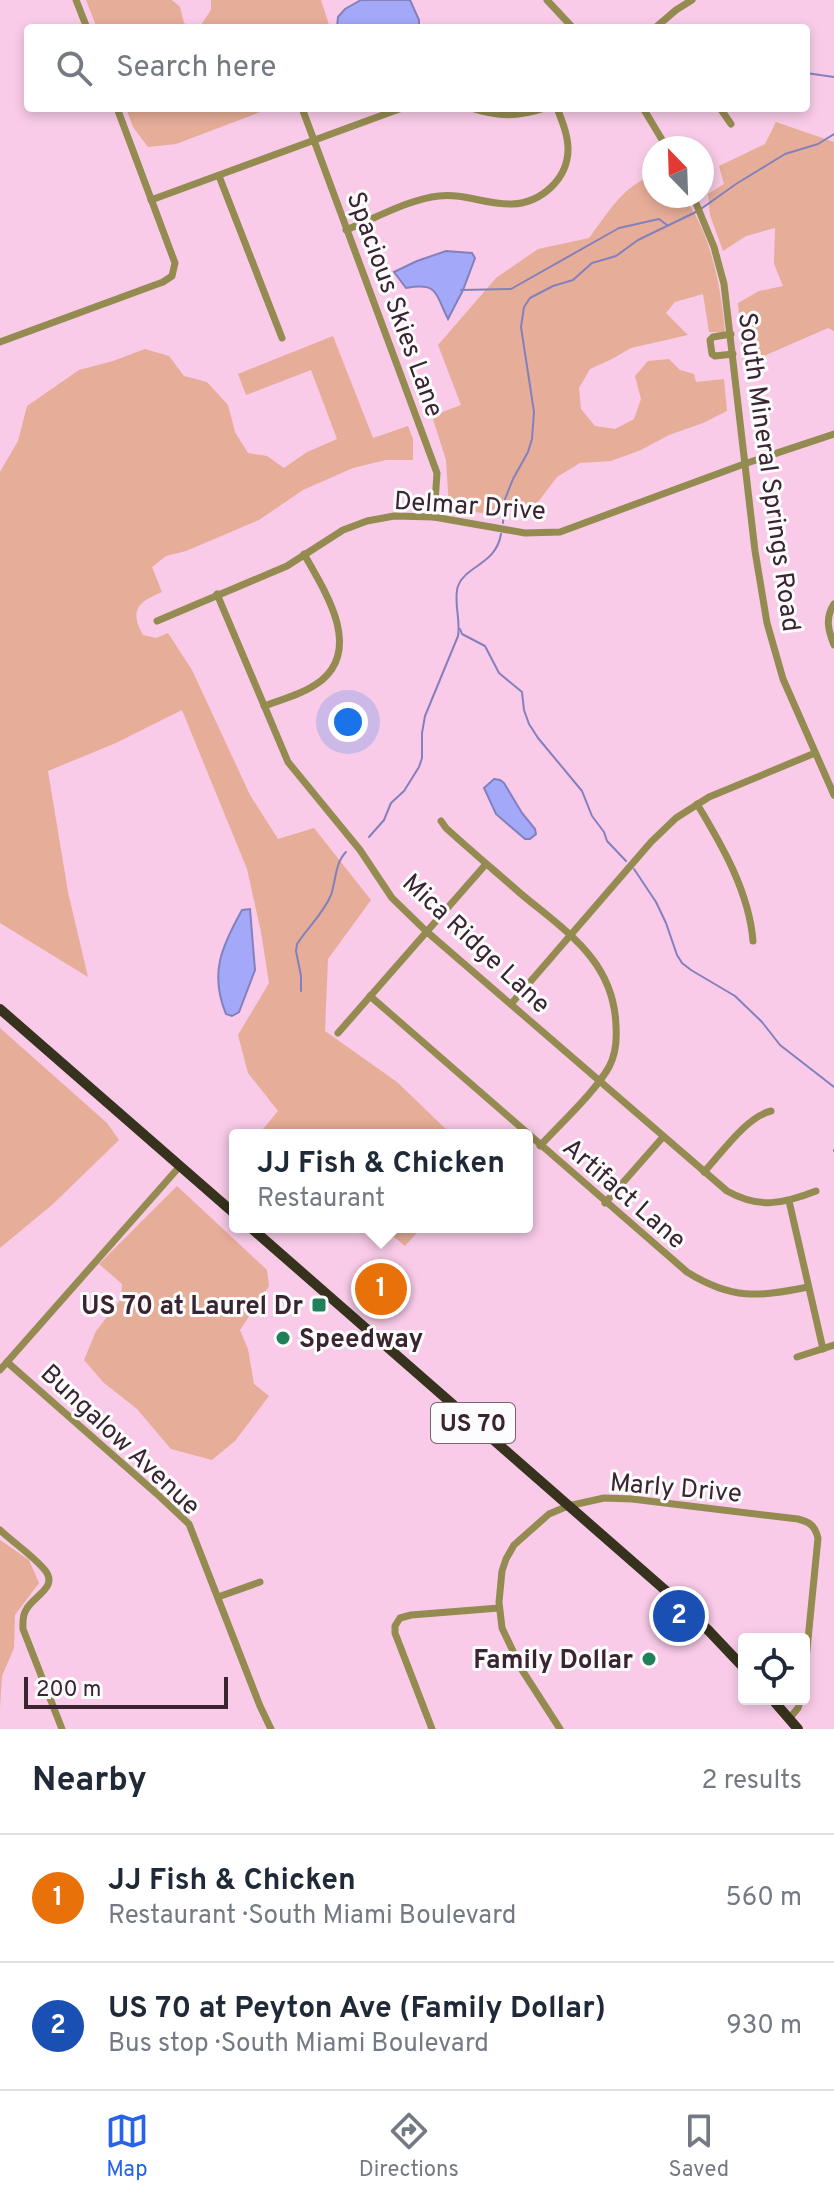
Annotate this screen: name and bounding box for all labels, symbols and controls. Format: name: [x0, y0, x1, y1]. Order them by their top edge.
search box: [24, 24, 810, 112]
icon: search: [52, 46, 96, 90]
text: Search here: [116, 50, 276, 87]
north arrow: [642, 136, 714, 208]
street label: Spacious Skies Lane: [338, 188, 450, 422]
street label: South Mineral Springs Road: [729, 311, 806, 634]
street label: Delmar Drive: [393, 486, 547, 529]
your location: [328, 702, 368, 742]
street label: Mica Ridge Lane: [394, 868, 556, 1022]
popup: [229, 1129, 533, 1233]
street label: Artifact Lane: [555, 1132, 692, 1258]
text: JJ Fish & Chicken: [257, 1146, 505, 1183]
text: Restaurant: [257, 1183, 385, 1216]
pin: 1: [355, 1259, 407, 1319]
place label: US 70 at Laurel Dr: [81, 1291, 303, 1324]
marker: US 70 at Laurel Dr: [310, 1296, 328, 1314]
place label: Speedway: [299, 1324, 423, 1357]
marker: Speedway: [274, 1329, 292, 1347]
street label: Bungalow Avenue: [32, 1358, 206, 1523]
road number: US 70: [431, 1403, 515, 1443]
street label: Marly Drive: [608, 1467, 743, 1512]
pin: 2: [653, 1586, 705, 1646]
map controls: [738, 1633, 810, 1705]
button: locate: [738, 1633, 810, 1705]
place label: Family Dollar: [473, 1645, 633, 1678]
marker: Family Dollar: [640, 1650, 658, 1668]
scale bar: [24, 1673, 228, 1709]
text: 200 m: [36, 1677, 101, 1704]
text: Nearby: [32, 1760, 147, 1803]
text: 2 results: [702, 1765, 802, 1798]
text: JJ Fish & Chicken: [108, 1863, 356, 1900]
text: 1: [53, 1882, 63, 1915]
text: 560 m: [726, 1882, 802, 1915]
text: Restaurant · South Miami Boulevard: [108, 1900, 516, 1933]
text: US 70 at Peyton Ave (Family Dollar): [108, 1991, 606, 2028]
text: 2: [50, 2010, 66, 2043]
text: 930 m: [726, 2010, 802, 2043]
text: Bus stop · South Miami Boulevard: [108, 2028, 489, 2061]
tab: Map: [105, 2109, 149, 2184]
tab: Directions: [359, 2109, 459, 2184]
tab: Saved: [669, 2109, 729, 2184]

